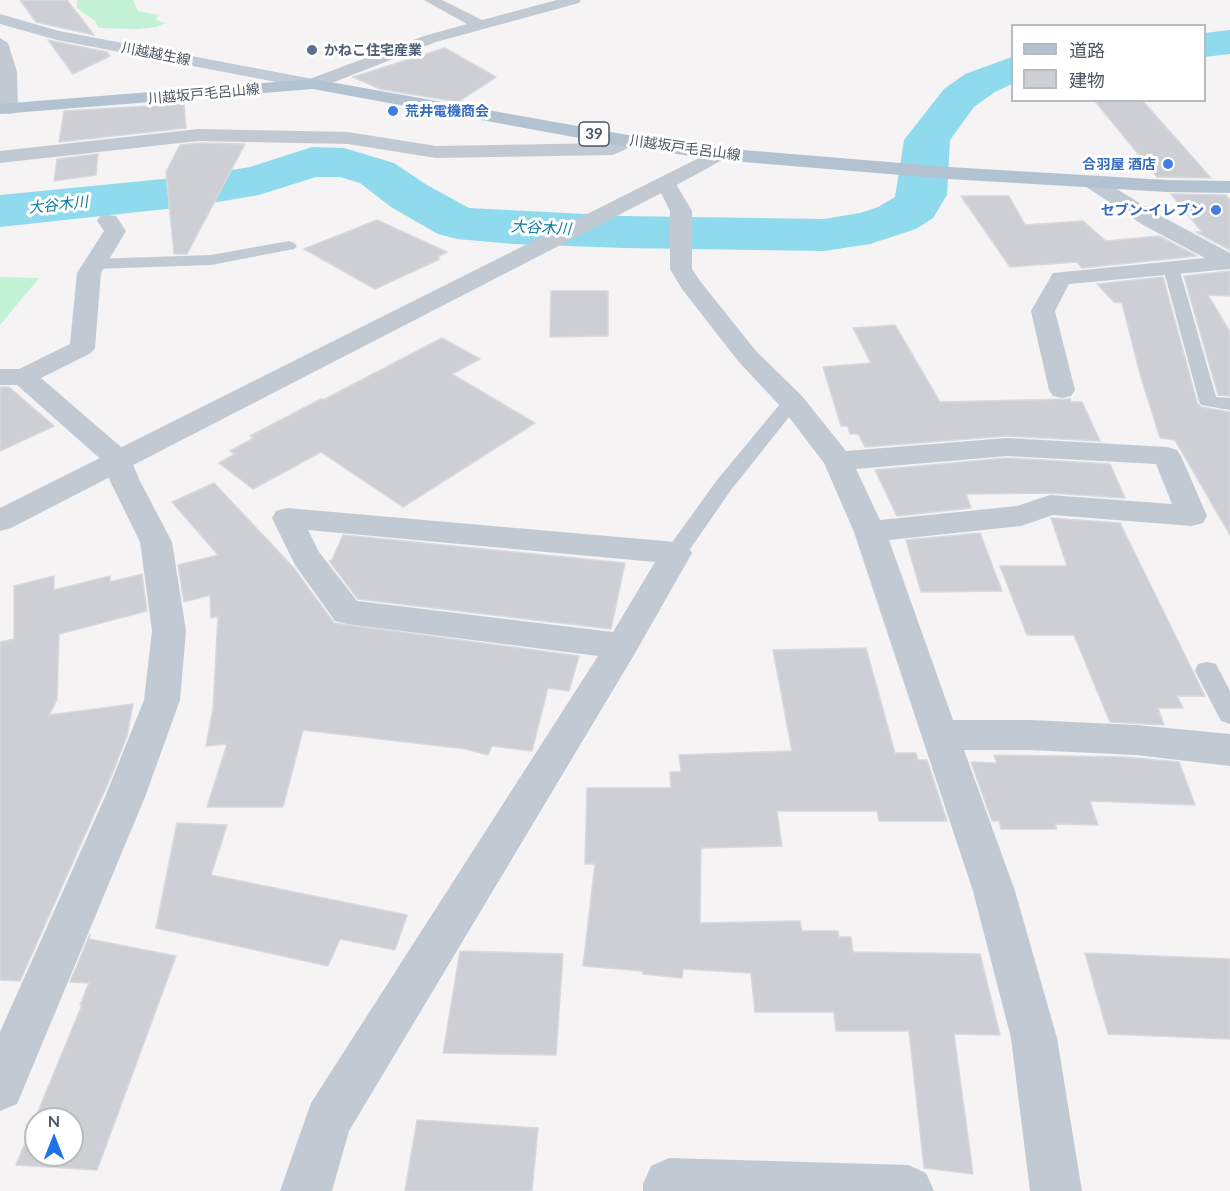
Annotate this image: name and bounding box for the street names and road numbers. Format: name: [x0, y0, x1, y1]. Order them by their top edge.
street label: 川越越生線: [120, 39, 192, 69]
street label: 川越坂戸毛呂山線: [147, 81, 261, 107]
road number: 39: [579, 122, 609, 146]
street label: 川越坂戸毛呂山線: [628, 132, 742, 164]

